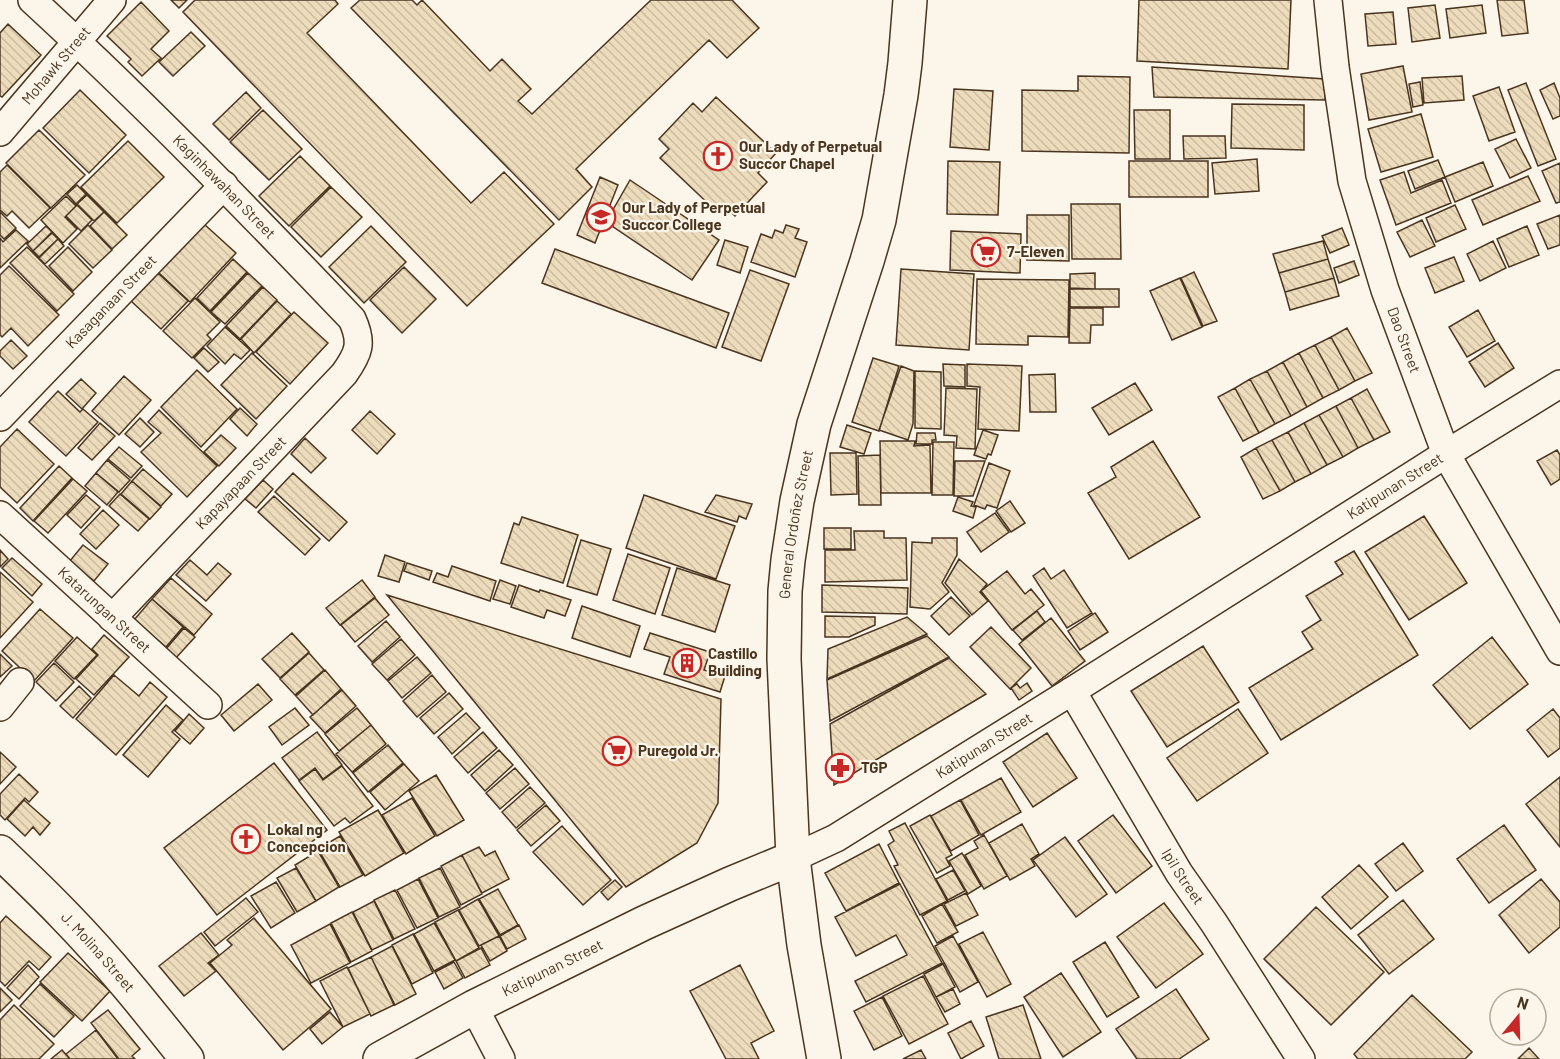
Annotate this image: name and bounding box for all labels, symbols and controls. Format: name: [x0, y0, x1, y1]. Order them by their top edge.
street label: Mohawk Street: [17, 22, 94, 108]
street label: Kaginhawahan Street: [170, 130, 280, 242]
place label: Our Lady of Perpetual Succor Chapel: [739, 137, 882, 172]
church icon: Our Lady of Perpetual Succor Chapel: [702, 140, 734, 172]
place label: Our Lady of Perpetual Succor College: [622, 198, 765, 233]
school or university icon: Our Lady of Perpetual Succor College: [585, 201, 617, 233]
supermarket icon: 7-Eleven: [970, 236, 1002, 268]
place label: 7-Eleven: [1007, 242, 1064, 260]
street label: Kasaganaan Street: [61, 251, 160, 352]
street label: Dao Street: [1384, 304, 1425, 375]
street label: Kapayapaan Street: [191, 432, 289, 533]
street label: General Ordoñez Street: [775, 448, 816, 599]
street label: Katipunan Street: [1343, 448, 1446, 523]
street label: Katarungan Street: [55, 562, 155, 656]
place label: Castillo Building: [708, 644, 762, 679]
building icon: Castillo Building: [671, 647, 703, 679]
street label: Katipunan Street: [932, 708, 1035, 782]
supermarket icon: Puregold Jr.: [601, 735, 633, 767]
place label: Puregold Jr.: [638, 741, 719, 759]
pharmacy icon: TGP: [824, 752, 856, 784]
place label: TGP: [861, 758, 888, 776]
place label: Lokal ng Concepcion: [267, 820, 346, 855]
church icon: Lokal ng Concepcion: [230, 823, 262, 855]
street label: Ipil Street: [1158, 845, 1208, 908]
street label: J. Molina Street: [58, 908, 139, 995]
street label: Katipunan Street: [499, 935, 605, 1000]
north arrow: [1488, 987, 1548, 1047]
text: N: [1515, 992, 1531, 1013]

